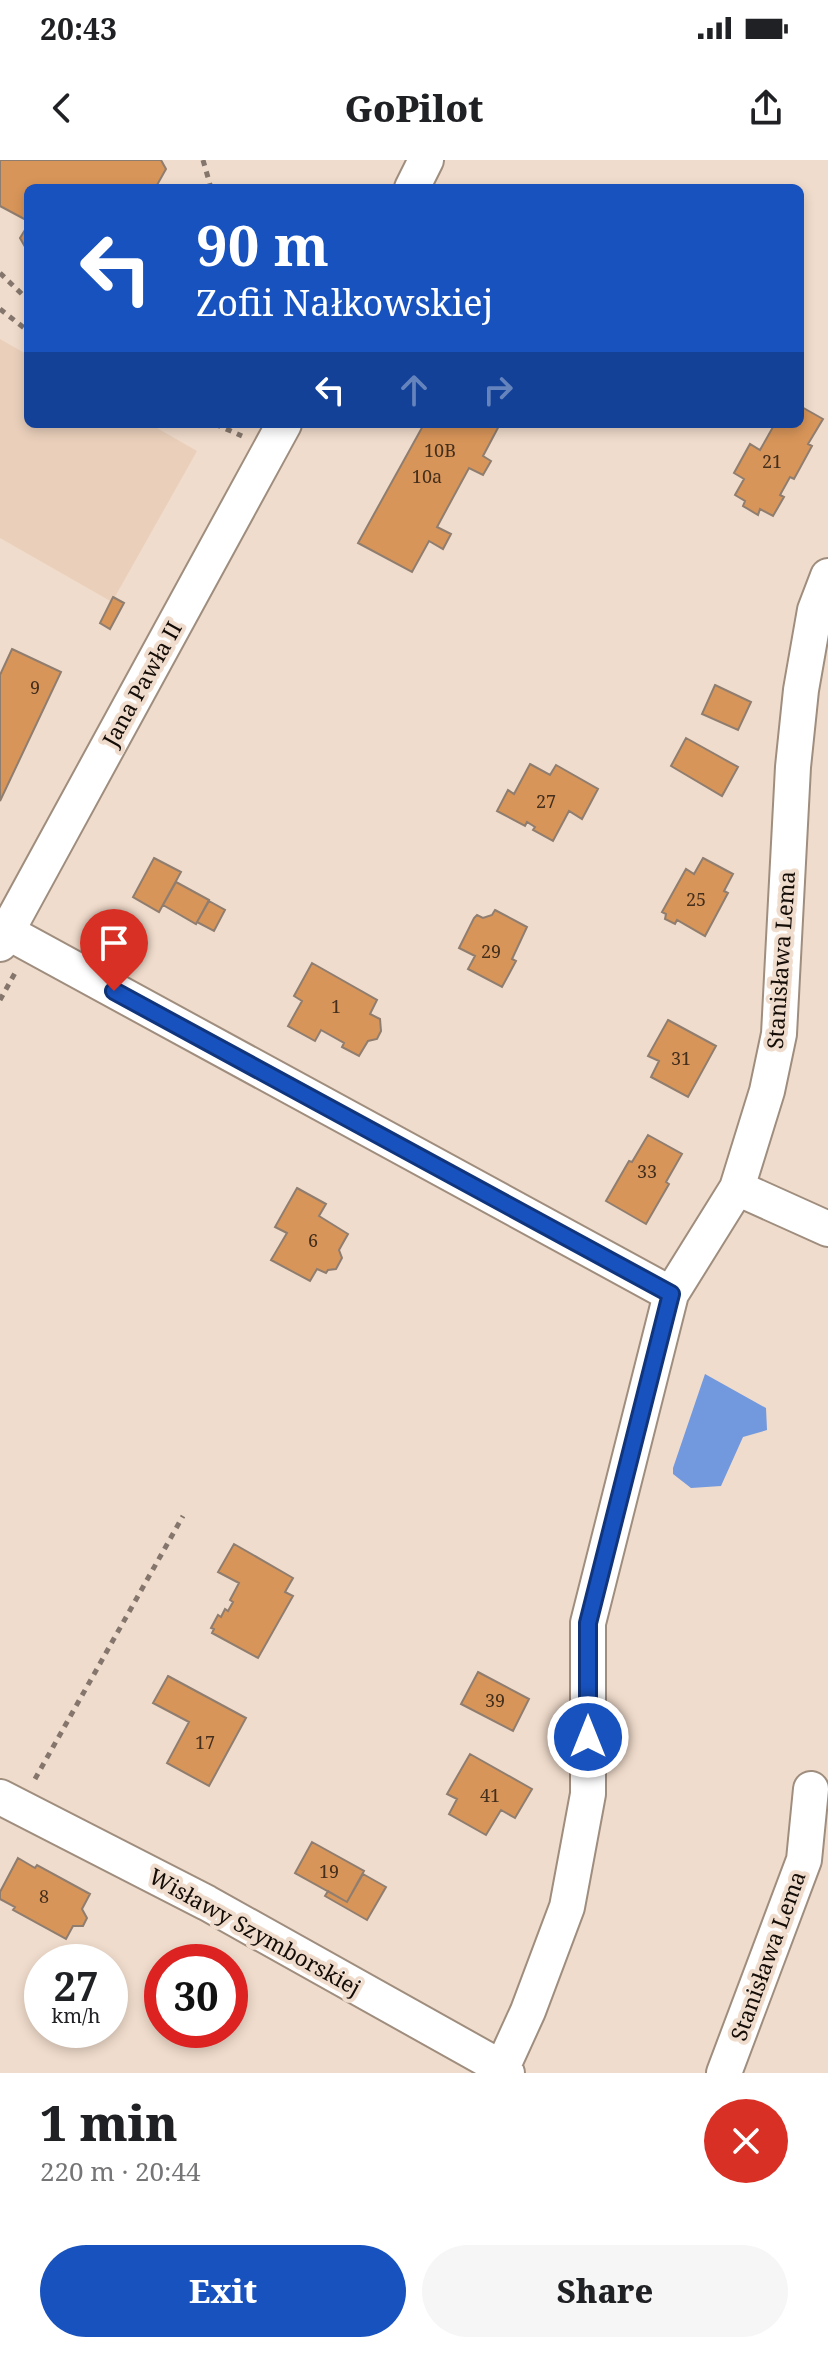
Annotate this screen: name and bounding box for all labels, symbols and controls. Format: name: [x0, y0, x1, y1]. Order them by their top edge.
text: 20:43: [40, 8, 117, 49]
text: GoPilot: [345, 84, 484, 133]
icon: back: [40, 86, 84, 130]
icon: share: [744, 86, 788, 130]
text: 90 m: [196, 206, 329, 282]
icon: left: [64, 216, 168, 320]
text: Zofii Nałkowskiej: [196, 278, 493, 327]
icon: left: [308, 368, 352, 412]
icon: ahead: [392, 368, 436, 412]
icon: right: [476, 368, 520, 412]
house number: 10B: [424, 438, 456, 462]
house number: 21: [762, 449, 782, 473]
house number: 10a: [412, 464, 442, 488]
street label: Jana Pawła II: [94, 616, 188, 752]
house number: 9: [30, 675, 40, 699]
house number: 27: [536, 789, 556, 813]
street label: Stanisława Lema: [759, 870, 801, 1050]
house number: 25: [686, 887, 706, 911]
pin: [80, 909, 148, 991]
icon: arrive: [92, 921, 136, 965]
house number: 29: [481, 939, 501, 963]
house number: 1: [331, 994, 341, 1018]
house number: 31: [671, 1046, 691, 1070]
house number: 33: [637, 1159, 657, 1183]
house number: 6: [308, 1228, 318, 1252]
house number: 39: [485, 1688, 505, 1712]
position arrow: [546, 1695, 630, 1779]
house number: 17: [195, 1730, 215, 1754]
house number: 41: [480, 1783, 500, 1807]
house number: 19: [319, 1859, 339, 1883]
street label: Wisławy Szymborskiej: [144, 1860, 367, 2002]
street label: Stanisława Lema: [722, 1867, 812, 2045]
house number: 8: [39, 1884, 49, 1908]
speed limit sign: 30: [144, 1944, 248, 2048]
text: 27: [53, 1958, 99, 2013]
text: km/h: [51, 2002, 101, 2029]
text: 1 min: [40, 2090, 178, 2155]
button: close: [704, 2099, 788, 2183]
text: 220 m · 20:44: [40, 2153, 201, 2189]
button: Exit: [40, 2245, 406, 2337]
button: Share: [422, 2245, 788, 2337]

